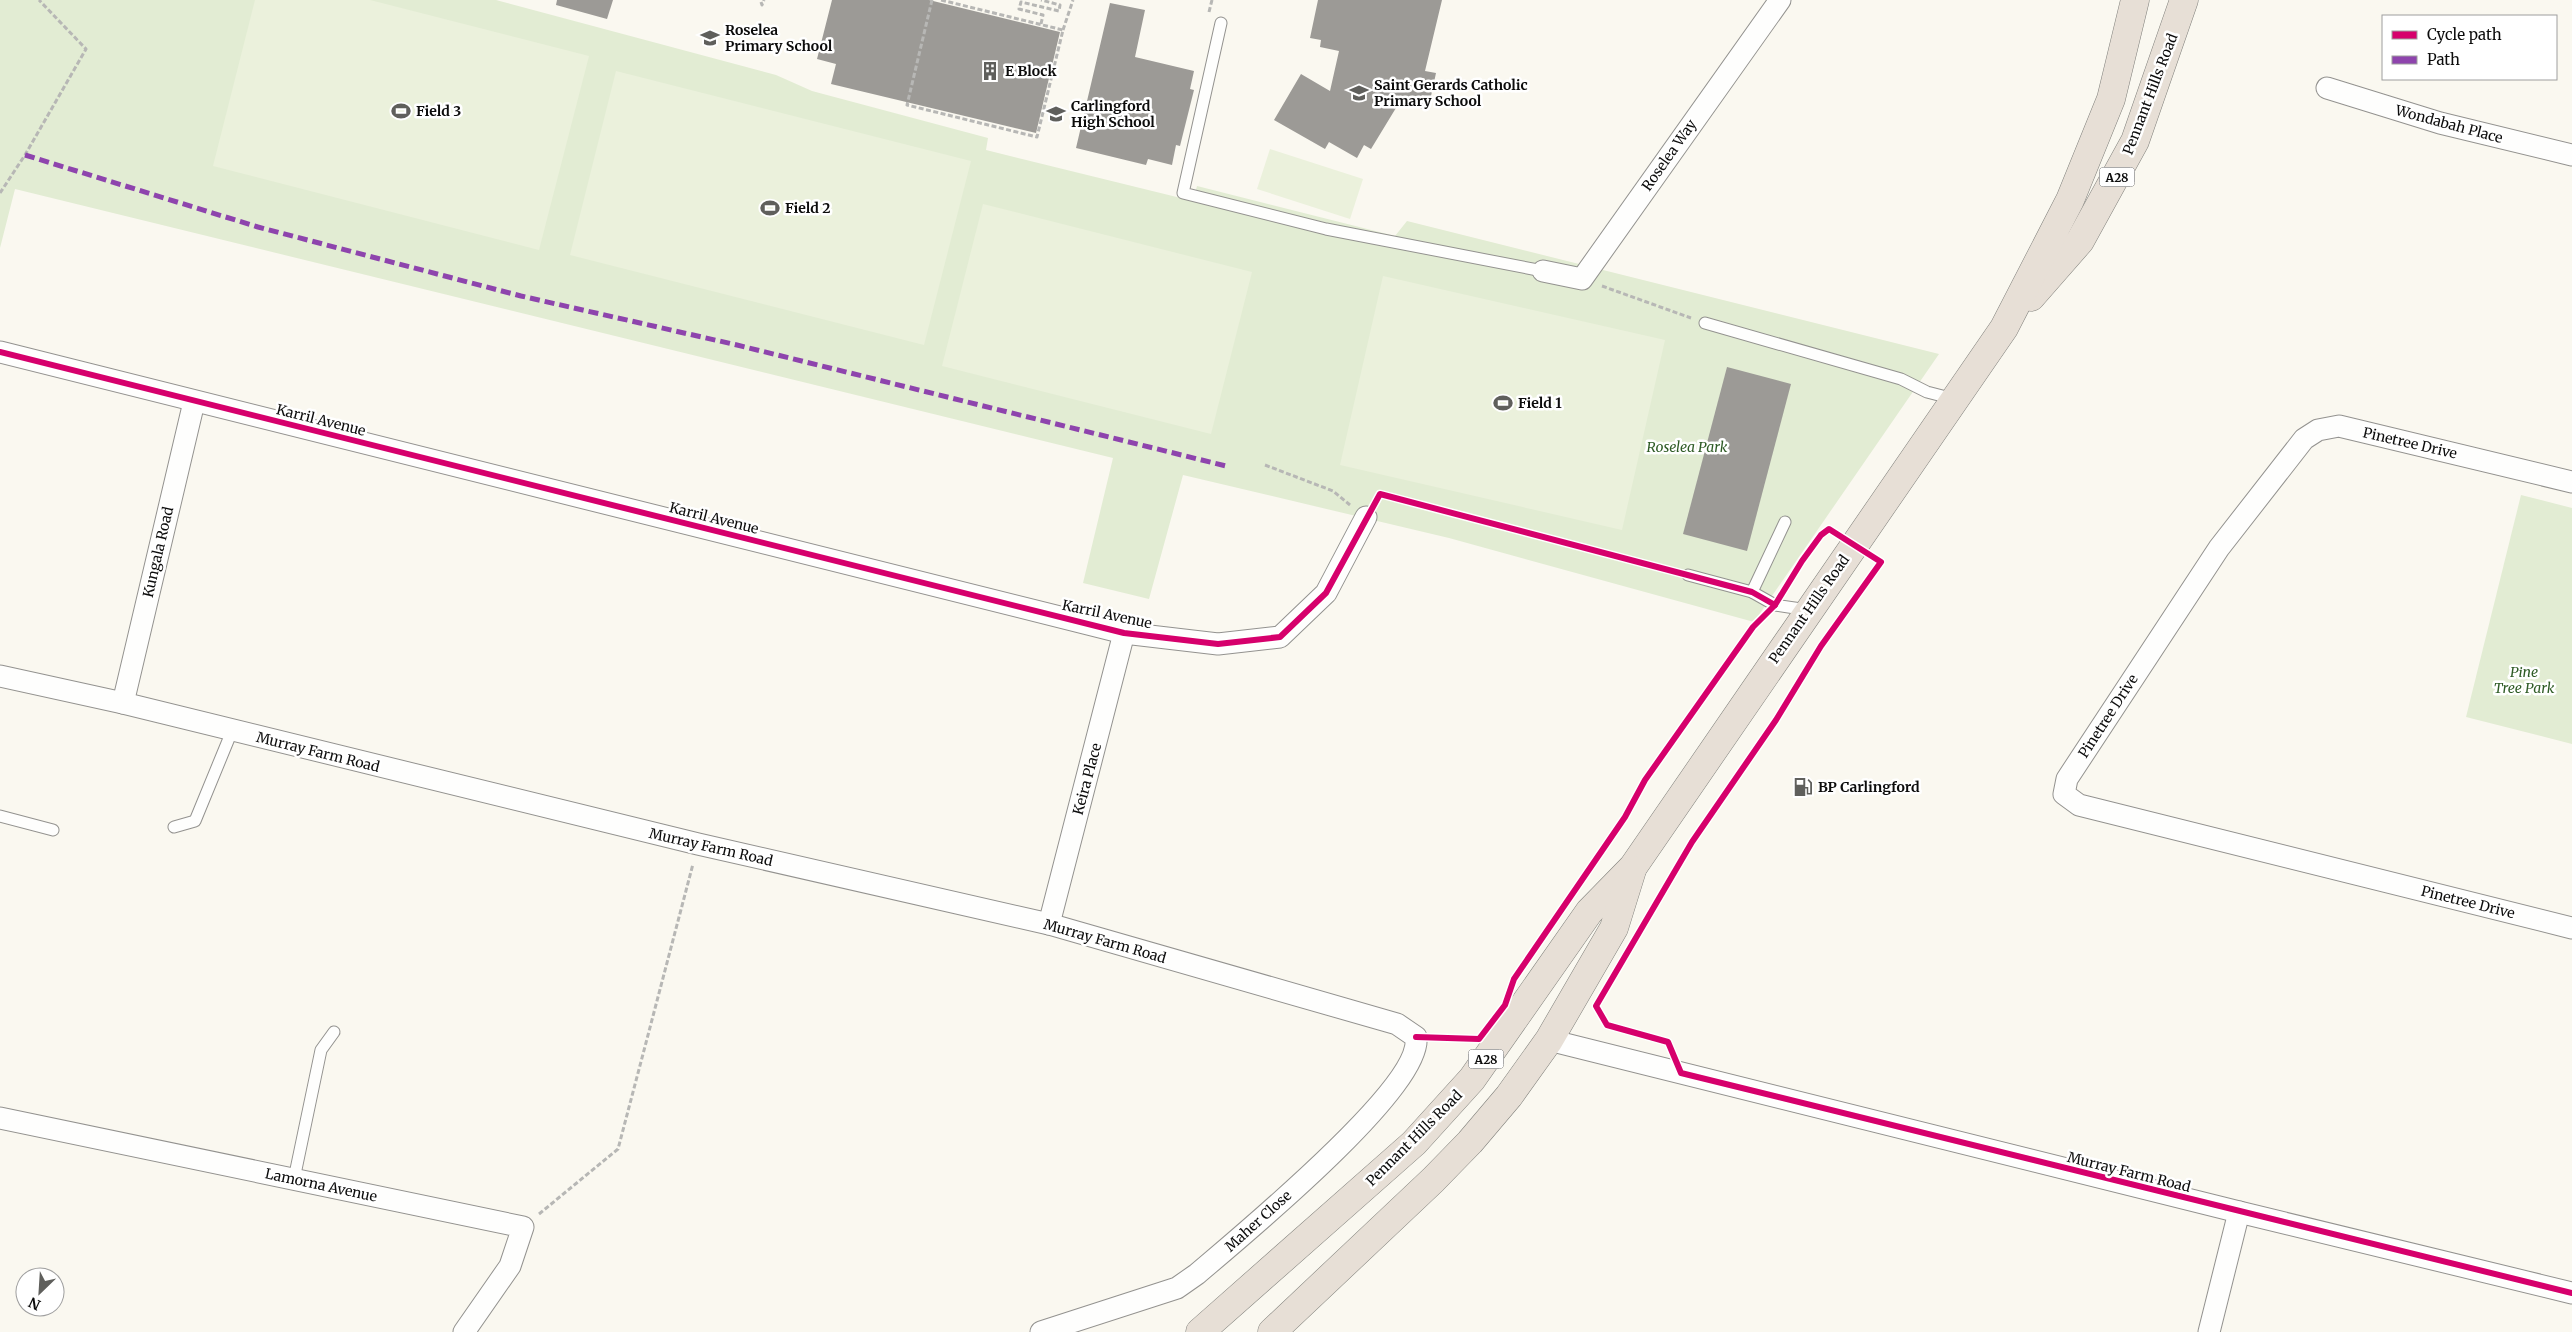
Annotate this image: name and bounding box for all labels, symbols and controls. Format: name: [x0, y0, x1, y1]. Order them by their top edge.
legend: [2382, 15, 2557, 80]
place label: Roselea Primary School: [725, 21, 833, 55]
text: Cycle path: [2427, 25, 2502, 44]
school or university icon: Roselea Primary School: [699, 27, 721, 49]
street label: Pennant Hills Road: [2119, 30, 2182, 157]
text: Path: [2427, 50, 2460, 69]
building icon: E Block: [979, 60, 1001, 82]
place label: E Block: [1005, 62, 1057, 80]
place label: Saint Gerards Catholic Primary School: [1374, 76, 1528, 110]
school or university icon: Saint Gerards Catholic Primary School: [1348, 82, 1370, 104]
place label: Carlingford High School: [1071, 97, 1155, 131]
sports icon: Field 3: [390, 100, 412, 122]
street label: Wondabah Place: [2392, 101, 2505, 147]
place label: Field 3: [416, 102, 461, 120]
school or university icon: Carlingford High School: [1045, 103, 1067, 125]
street label: Roselea Way: [1638, 115, 1701, 194]
road number: A28: [2100, 168, 2134, 186]
sports icon: Field 2: [759, 197, 781, 219]
place label: Field 2: [785, 199, 831, 217]
sports icon: Field 1: [1492, 392, 1514, 414]
place label: Field 1: [1518, 394, 1562, 412]
street label: Karril Avenue: [274, 400, 368, 440]
street label: Pinetree Drive: [2361, 423, 2459, 463]
park label: Roselea Park: [1647, 438, 1728, 456]
street label: Karril Avenue: [667, 498, 761, 538]
street label: Kungala Road: [139, 504, 177, 599]
street label: Pennant Hills Road: [1765, 551, 1854, 667]
street label: Karril Avenue: [1060, 596, 1154, 632]
park label: Pine Tree Park: [2494, 663, 2555, 697]
street label: Pinetree Drive: [2074, 671, 2142, 761]
street label: Murray Farm Road: [254, 728, 382, 776]
street label: Keira Place: [1069, 741, 1105, 817]
fuel station icon: BP Carlingford: [1792, 776, 1814, 798]
place label: BP Carlingford: [1818, 778, 1920, 796]
street label: Murray Farm Road: [647, 824, 775, 870]
street label: Pinetree Drive: [2419, 882, 2517, 922]
street label: Murray Farm Road: [1042, 915, 1169, 967]
road number: A28: [1468, 1050, 1504, 1068]
street label: Pennant Hills Road: [1362, 1086, 1466, 1190]
street label: Murray Farm Road: [2065, 1148, 2193, 1196]
street label: Lamorna Avenue: [263, 1164, 379, 1206]
street label: Maher Close: [1221, 1186, 1295, 1256]
north arrow: [15, 1267, 65, 1317]
text: N: [26, 1293, 43, 1314]

